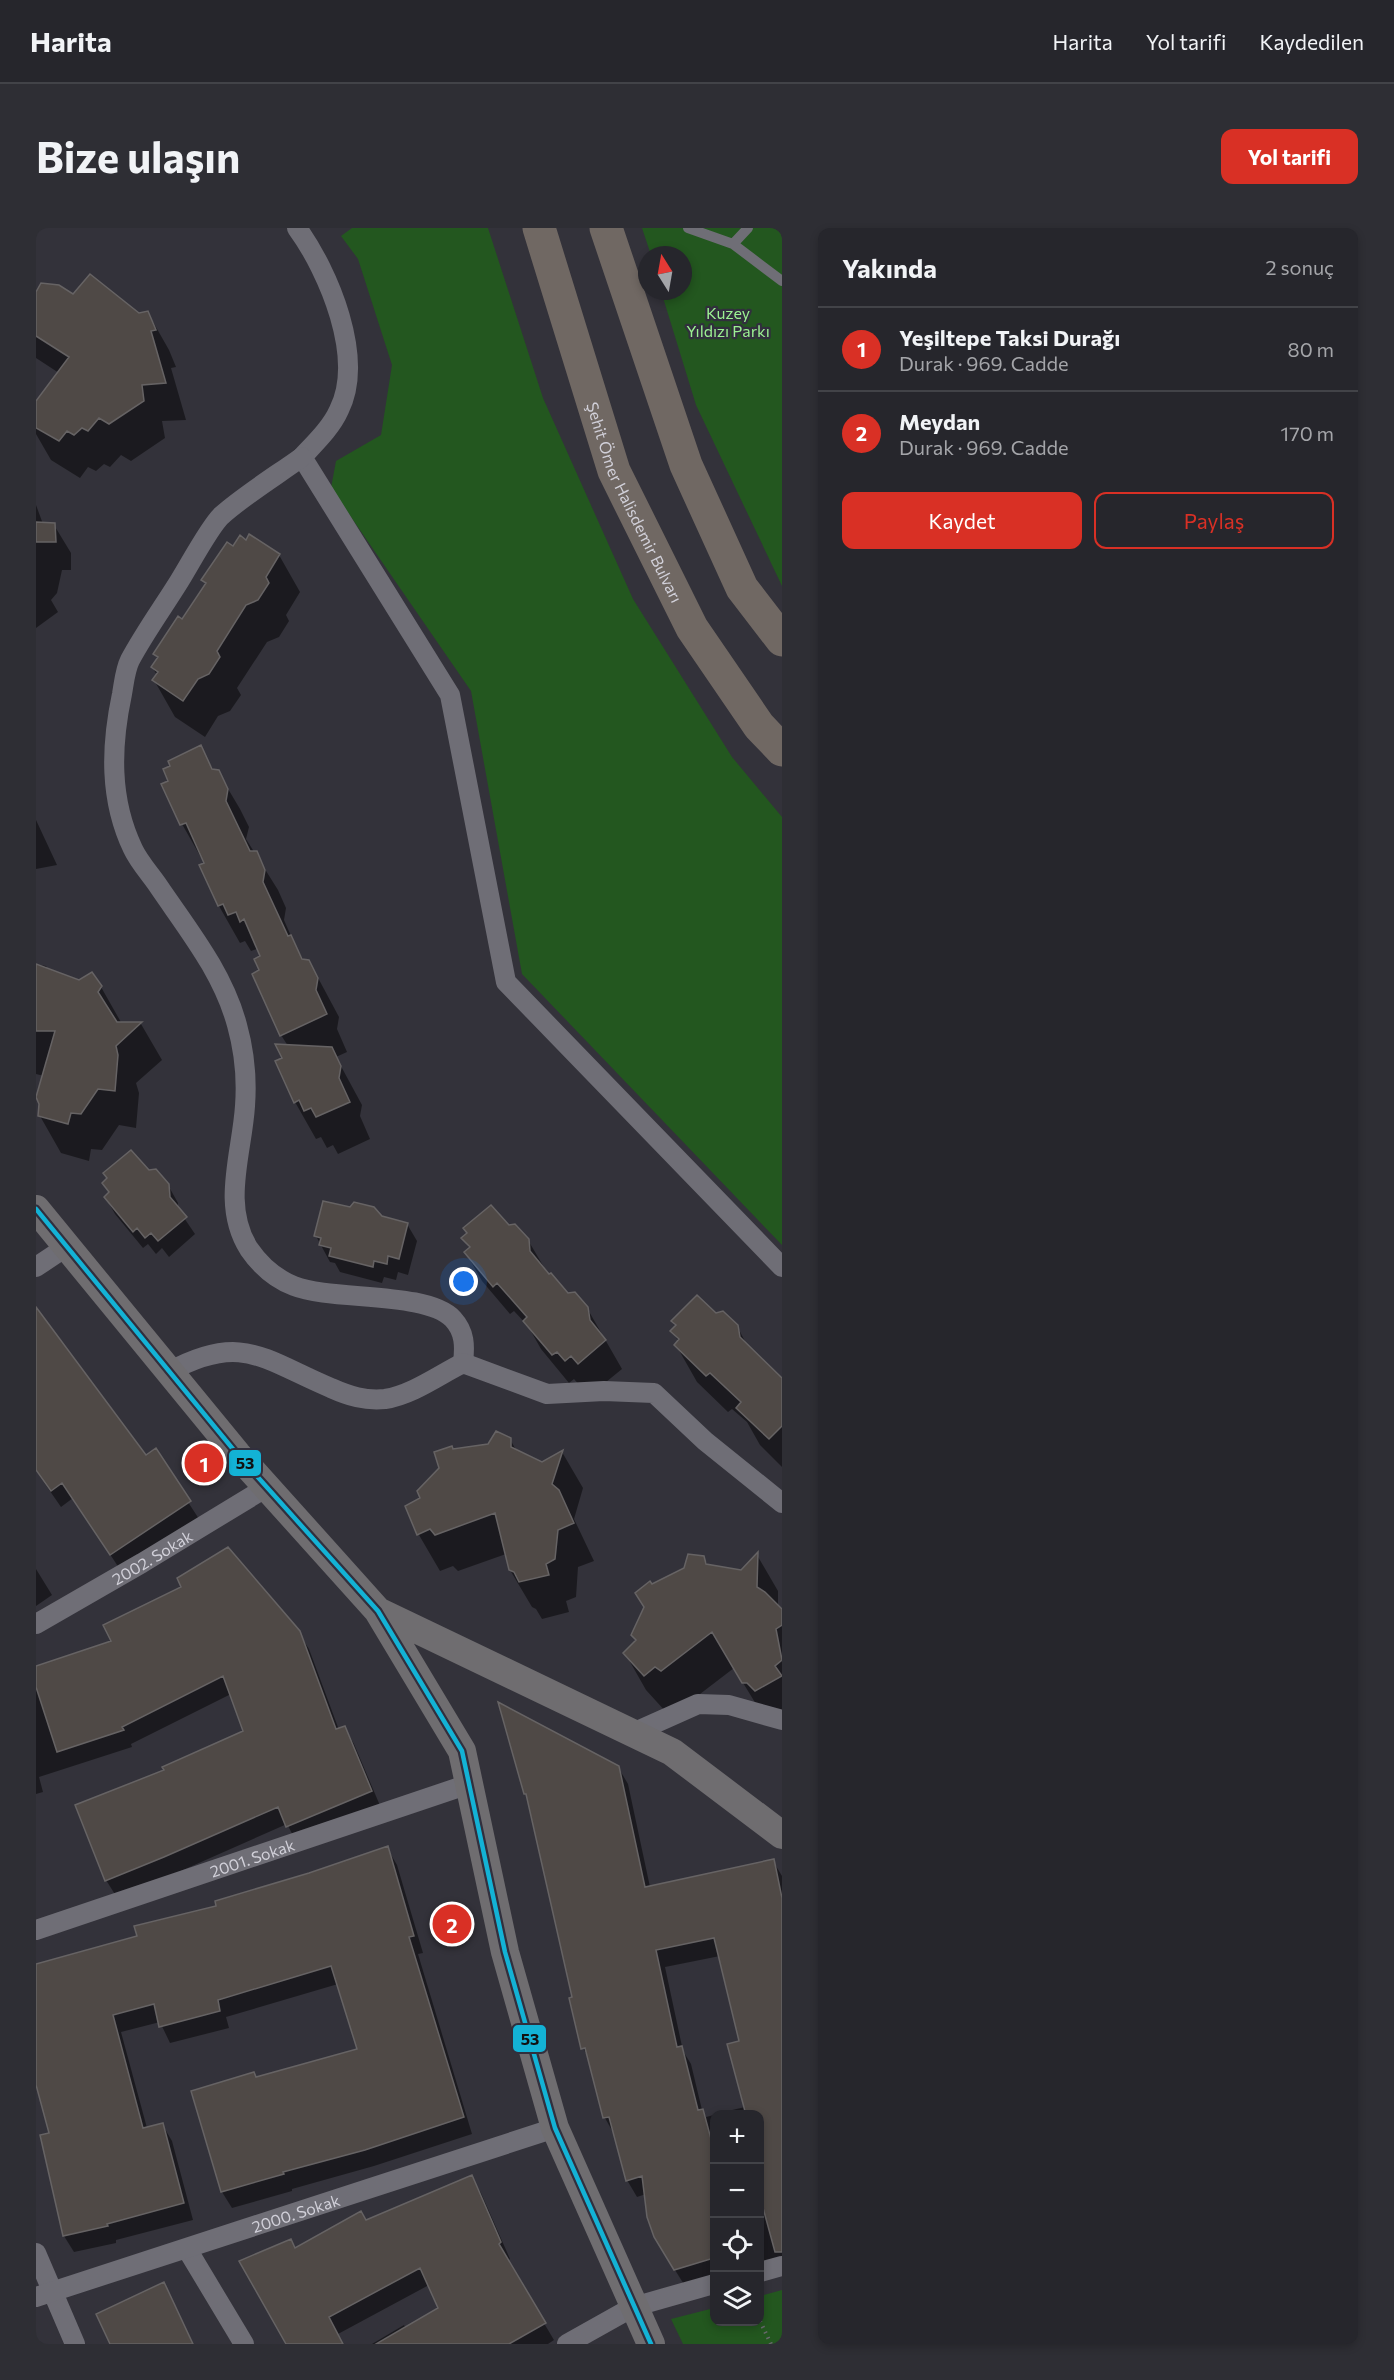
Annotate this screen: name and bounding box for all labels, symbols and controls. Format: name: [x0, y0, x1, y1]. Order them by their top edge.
text: Harita: [30, 24, 112, 58]
text: Harita: [1053, 29, 1113, 54]
text: Yol tarifi: [1146, 29, 1226, 54]
text: Kaydedilen: [1259, 29, 1364, 54]
button: Yol tarifi: [1221, 129, 1358, 184]
text: Bize ulaşın: [36, 130, 240, 182]
north arrow: [638, 246, 692, 300]
text: Yakında: [842, 252, 937, 283]
text: 2 sonuç: [1266, 255, 1334, 279]
park label: Kuzey Yıldızı Parkı: [686, 303, 770, 340]
text: Yeşiltepe Taksi Durağı: [899, 324, 1120, 351]
text: 1: [857, 337, 866, 361]
text: 80 m: [1288, 337, 1334, 361]
text: Durak · 969. Cadde: [899, 351, 1069, 375]
street label: Şehit Ömer Halisdemir Bulvarı: [584, 399, 687, 605]
text: Meydan: [899, 408, 980, 435]
text: 2: [856, 421, 867, 445]
text: 170 m: [1281, 421, 1334, 445]
text: Durak · 969. Cadde: [899, 435, 1069, 459]
button: Kaydet: [842, 492, 1082, 549]
button: Paylaş: [1094, 492, 1334, 549]
your location: [449, 1267, 478, 1296]
pin: 1: [184, 1440, 224, 1486]
line badge: 53: [228, 1449, 262, 1477]
text: 53: [236, 1453, 254, 1472]
street label: 2002. Sokak: [108, 1525, 196, 1588]
street label: 2001. Sokak: [207, 1834, 297, 1880]
pin: 2: [432, 1902, 472, 1946]
line badge: 53: [512, 2024, 547, 2053]
text: 53: [521, 2029, 539, 2048]
map controls: [710, 2110, 764, 2326]
button: +: [710, 2110, 764, 2164]
button: −: [710, 2164, 764, 2218]
street label: 2000. Sokak: [249, 2189, 342, 2236]
button: locate: [710, 2218, 764, 2272]
button: layers: [710, 2272, 764, 2326]

